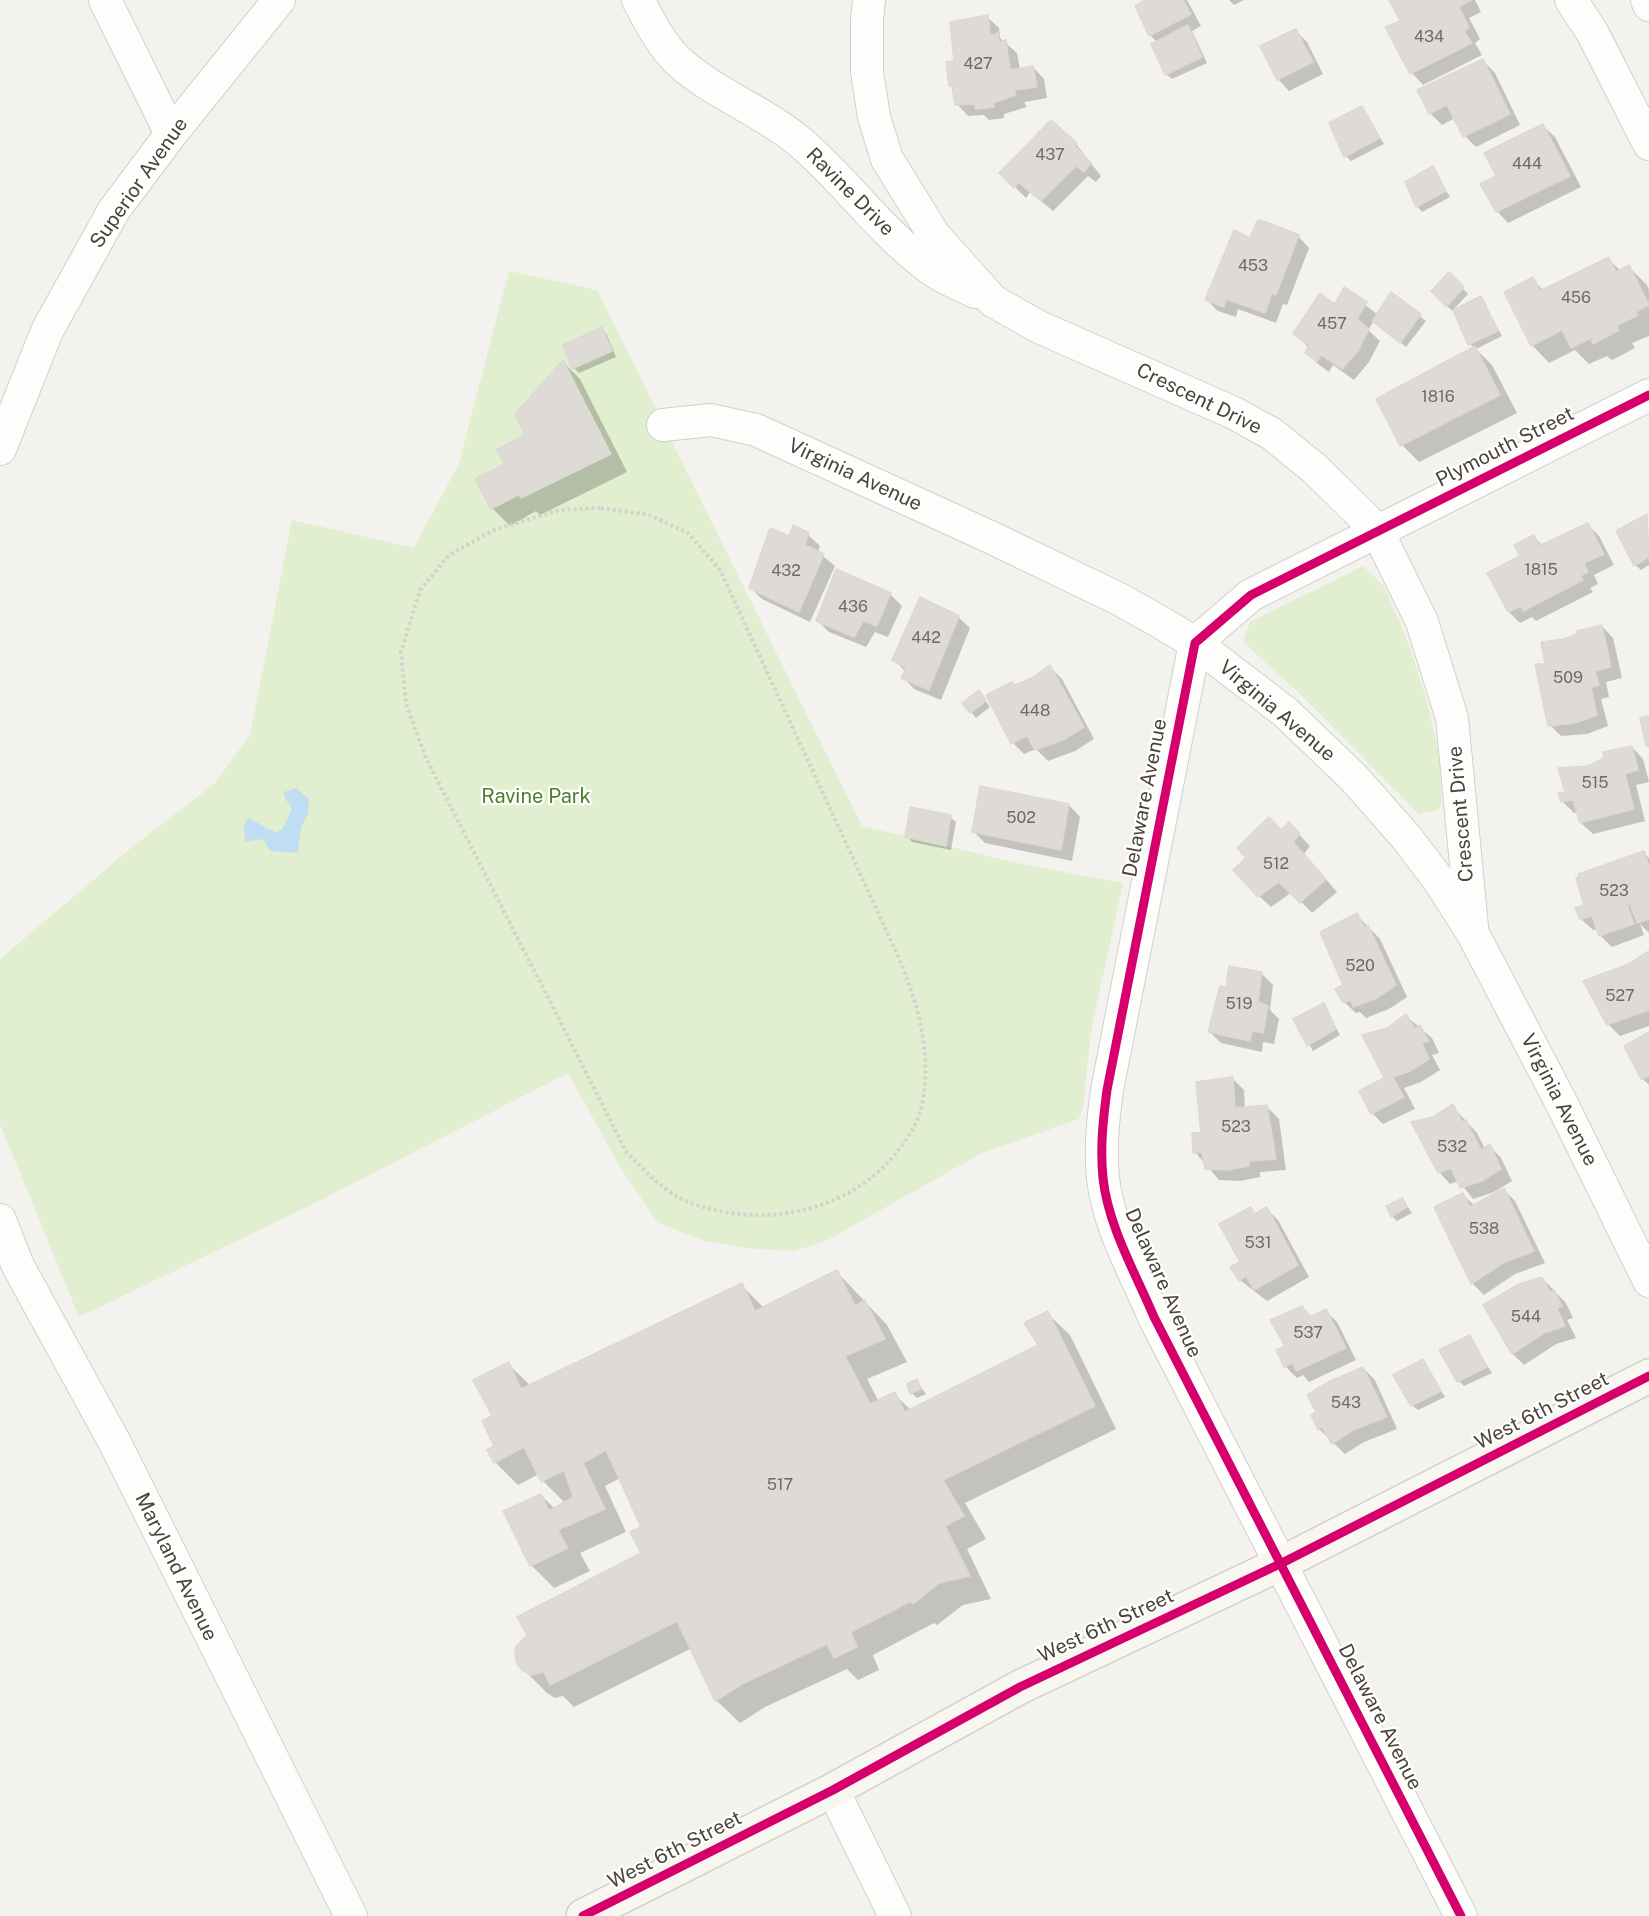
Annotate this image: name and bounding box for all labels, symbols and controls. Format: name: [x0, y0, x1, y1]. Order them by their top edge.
house number: 434: [1414, 27, 1444, 47]
house number: 427: [963, 54, 993, 74]
street label: Superior Avenue: [85, 113, 193, 253]
street label: Ravine Drive: [801, 143, 899, 241]
house number: 437: [1035, 145, 1065, 165]
house number: 444: [1512, 154, 1542, 174]
house number: 453: [1238, 256, 1268, 276]
house number: 456: [1561, 288, 1591, 308]
house number: 457: [1317, 314, 1347, 334]
street label: Crescent Drive: [1132, 358, 1266, 440]
house number: 1816: [1421, 387, 1455, 407]
street label: Plymouth Street: [1432, 402, 1578, 492]
street label: Virginia Avenue: [784, 434, 926, 516]
house number: 1815: [1524, 560, 1558, 580]
house number: 432: [771, 561, 801, 581]
house number: 436: [838, 597, 868, 617]
house number: 442: [911, 628, 941, 648]
street label: Virginia Avenue: [1214, 655, 1340, 767]
house number: 509: [1553, 668, 1583, 688]
house number: 448: [1020, 701, 1050, 721]
street label: Delaware Avenue: [1118, 717, 1172, 879]
street label: Crescent Drive: [1443, 745, 1479, 883]
house number: 515: [1581, 773, 1609, 793]
park label: Ravine Park: [481, 785, 591, 809]
house number: 502: [1006, 808, 1036, 828]
house number: 512: [1263, 854, 1289, 874]
house number: 523: [1599, 881, 1629, 901]
house number: 520: [1345, 956, 1375, 976]
house number: 527: [1605, 986, 1635, 1006]
house number: 519: [1226, 994, 1252, 1014]
street label: Virginia Avenue: [1515, 1030, 1603, 1170]
house number: 523: [1221, 1117, 1251, 1137]
house number: 532: [1437, 1137, 1467, 1157]
street label: Delaware Avenue: [1119, 1205, 1207, 1361]
house number: 538: [1469, 1219, 1499, 1239]
house number: 531: [1245, 1233, 1271, 1253]
house number: 544: [1511, 1307, 1541, 1327]
house number: 537: [1293, 1323, 1323, 1343]
street label: West 6th Street: [1471, 1367, 1613, 1455]
house number: 543: [1331, 1393, 1361, 1413]
house number: 517: [767, 1475, 793, 1495]
street label: Maryland Avenue: [130, 1489, 222, 1645]
street label: West 6th Street: [1034, 1584, 1178, 1668]
street label: Delaware Avenue: [1333, 1640, 1427, 1794]
street label: West 6th Street: [604, 1806, 746, 1894]

